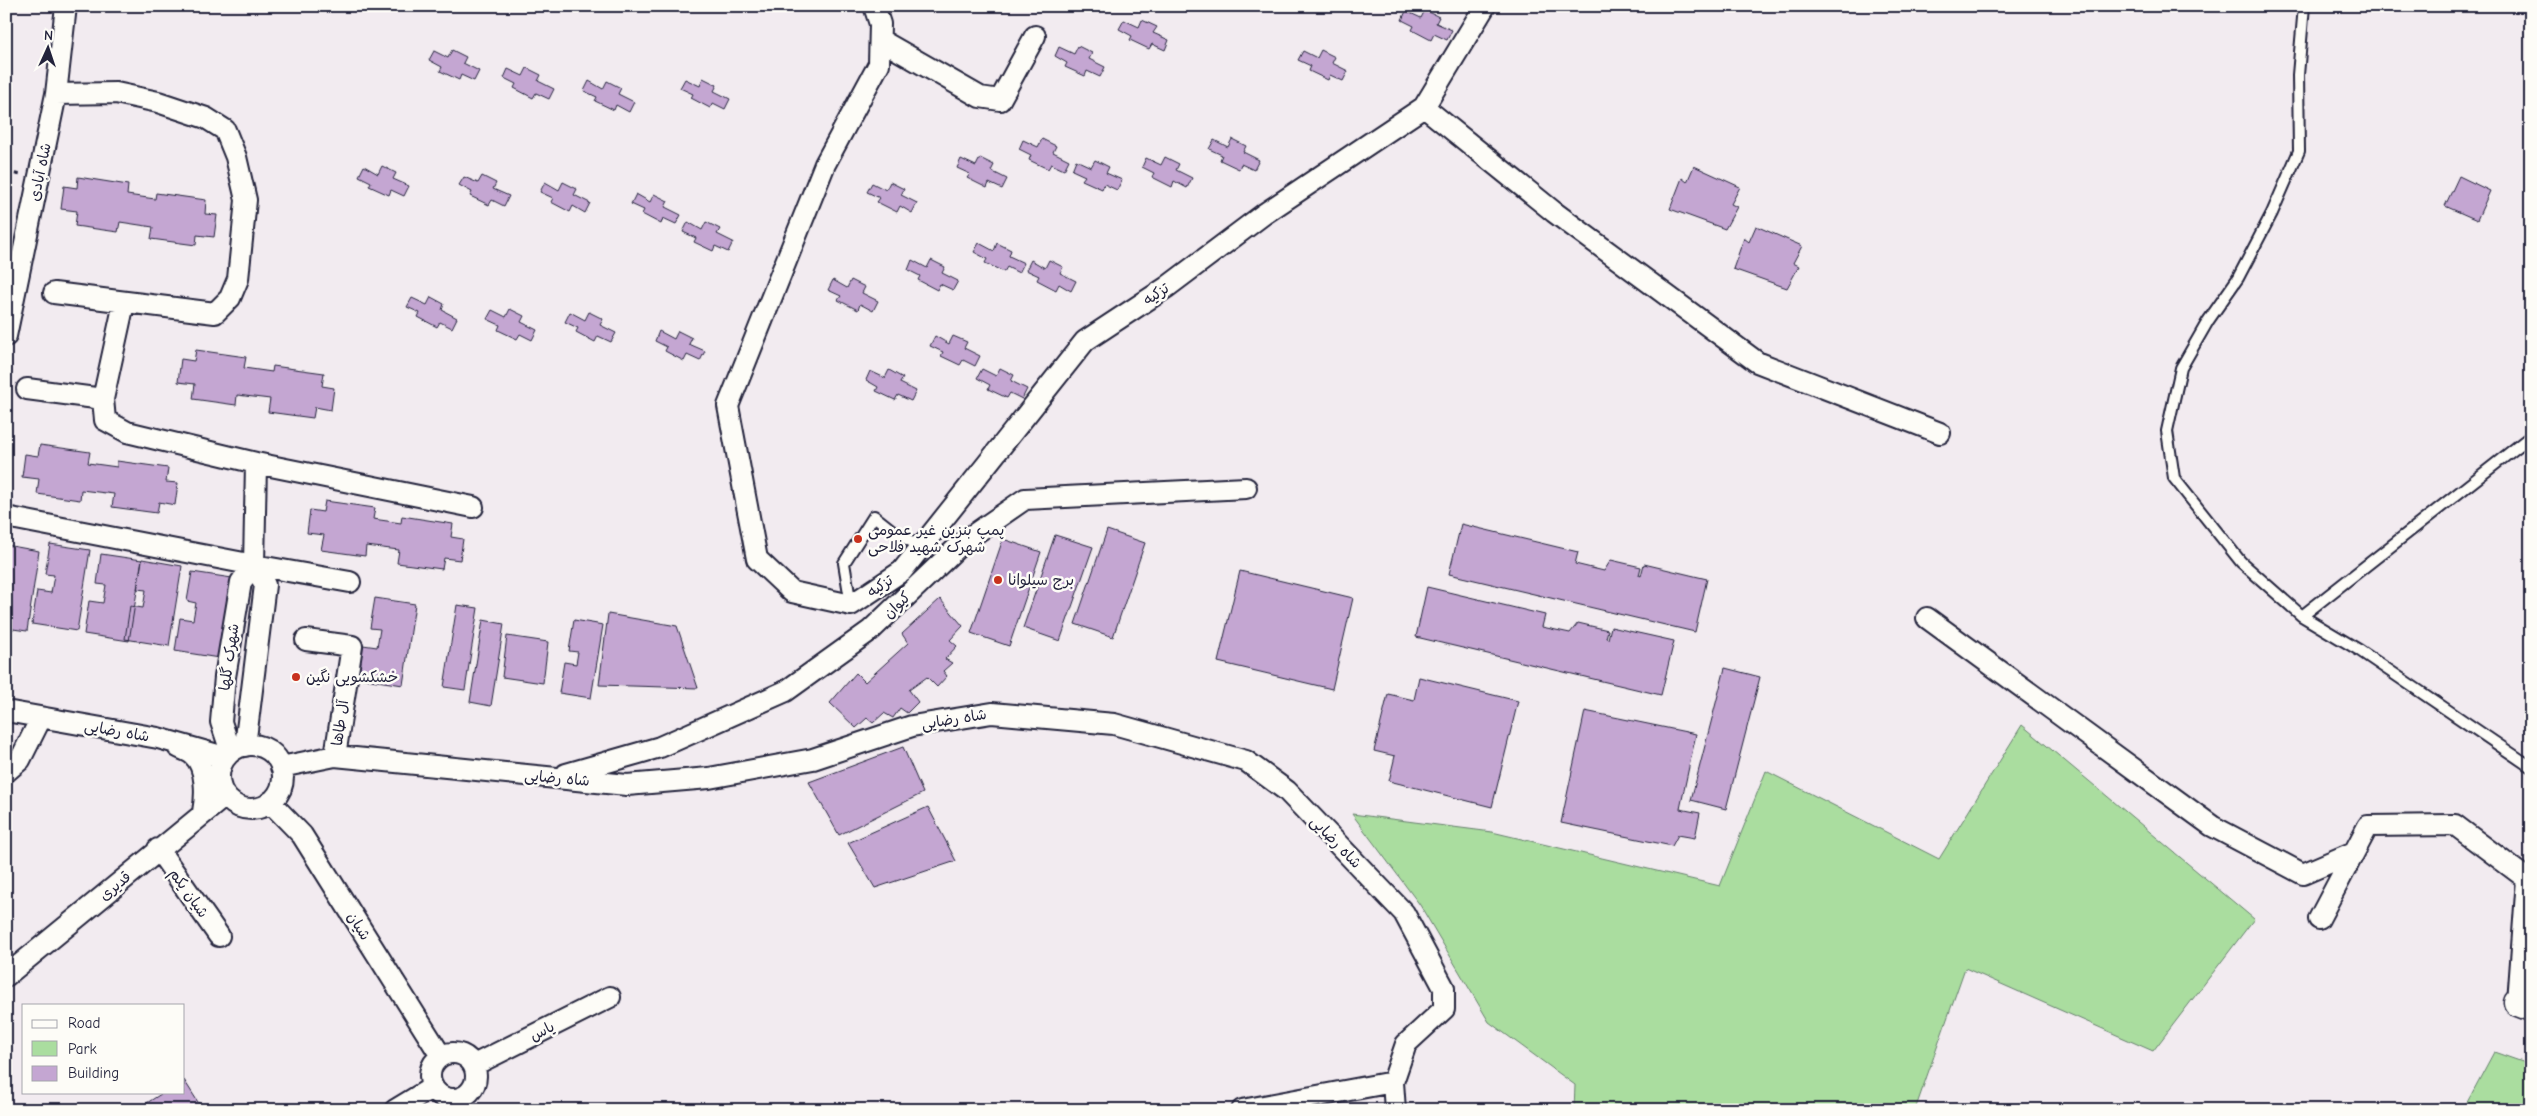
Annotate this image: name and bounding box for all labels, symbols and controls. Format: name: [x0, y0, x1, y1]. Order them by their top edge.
north arrow: [22, 22, 72, 72]
text: N: [44, 27, 54, 44]
street label: شاه آبادی: [25, 141, 55, 203]
street label: تزکیه: [1140, 278, 1173, 309]
place label: پمپ بنزین غیر عمومی شهرک شهید فلاحی: [868, 521, 1004, 557]
marker: پمپ بنزین غیر عمومی شهرک شهید فلاحی: [852, 533, 864, 545]
street label: تزکیه: [864, 570, 897, 601]
place label: برج سیلوانا: [1008, 571, 1074, 590]
marker: برج سیلوانا: [992, 574, 1004, 586]
street label: کیوان: [880, 588, 914, 622]
street label: شهرک گلها: [215, 622, 243, 692]
place label: خشکشویی نگین: [306, 668, 398, 687]
marker: خشکشویی نگین: [290, 671, 302, 683]
street label: آل طاها: [328, 698, 352, 747]
street label: شاه رضایی: [920, 705, 988, 734]
street label: شاه رضایی: [83, 716, 151, 747]
street label: شاه رضایی: [523, 766, 590, 791]
street label: شاه رضایی: [1306, 812, 1365, 873]
street label: شیان یکم: [163, 865, 212, 923]
street label: قدیری: [95, 868, 135, 904]
street label: شیان: [343, 909, 375, 943]
legend: [22, 1004, 185, 1094]
text: Road: [68, 1014, 100, 1032]
street label: یاس: [527, 1017, 557, 1045]
text: Park: [68, 1040, 97, 1058]
text: Building: [68, 1064, 119, 1082]

